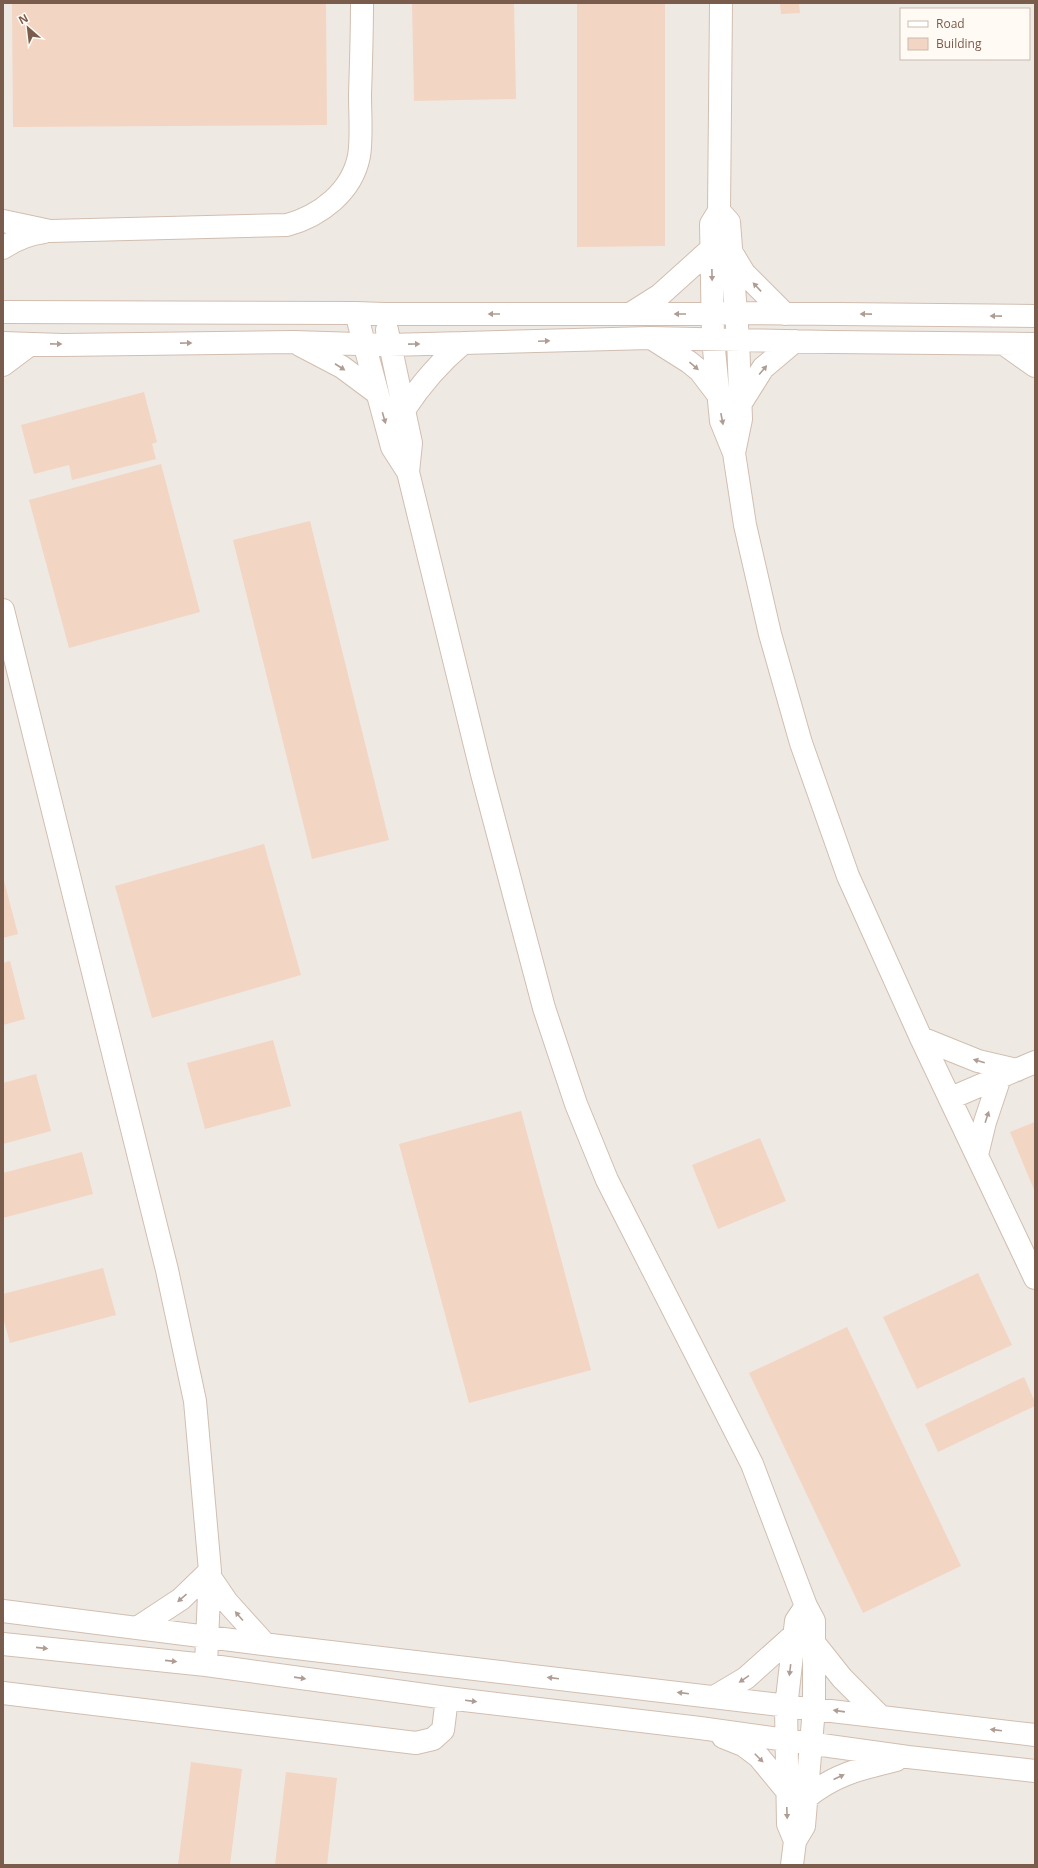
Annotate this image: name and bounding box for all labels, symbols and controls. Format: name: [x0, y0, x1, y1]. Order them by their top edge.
north arrow: [8, 8, 48, 48]
legend: [900, 8, 1030, 60]
text: N: [16, 10, 31, 27]
text: Road: [936, 15, 965, 32]
text: Building: [936, 35, 982, 52]
one-way arrow: [709, 269, 715, 282]
one-way arrow: [752, 282, 762, 292]
one-way arrow: [487, 311, 500, 317]
one-way arrow: [673, 311, 686, 317]
one-way arrow: [859, 311, 872, 317]
one-way arrow: [989, 313, 1002, 319]
one-way arrow: [538, 338, 551, 344]
one-way arrow: [180, 340, 193, 346]
one-way arrow: [50, 341, 62, 348]
one-way arrow: [408, 341, 421, 347]
one-way arrow: [689, 362, 699, 371]
one-way arrow: [334, 363, 346, 370]
one-way arrow: [758, 365, 767, 376]
one-way arrow: [381, 412, 387, 424]
one-way arrow: [719, 413, 725, 425]
one-way arrow: [973, 1058, 985, 1064]
one-way arrow: [984, 1111, 990, 1123]
one-way arrow: [177, 1593, 187, 1602]
one-way arrow: [234, 1610, 243, 1621]
one-way arrow: [36, 1645, 48, 1652]
one-way arrow: [165, 1658, 177, 1665]
one-way arrow: [787, 1664, 793, 1676]
one-way arrow: [294, 1675, 306, 1681]
one-way arrow: [547, 1675, 559, 1681]
one-way arrow: [739, 1675, 749, 1683]
one-way arrow: [676, 1690, 689, 1697]
one-way arrow: [465, 1698, 477, 1704]
one-way arrow: [833, 1708, 846, 1714]
one-way arrow: [990, 1727, 1002, 1733]
one-way arrow: [754, 1753, 764, 1763]
one-way arrow: [833, 1774, 844, 1780]
one-way arrow: [784, 1807, 790, 1820]

